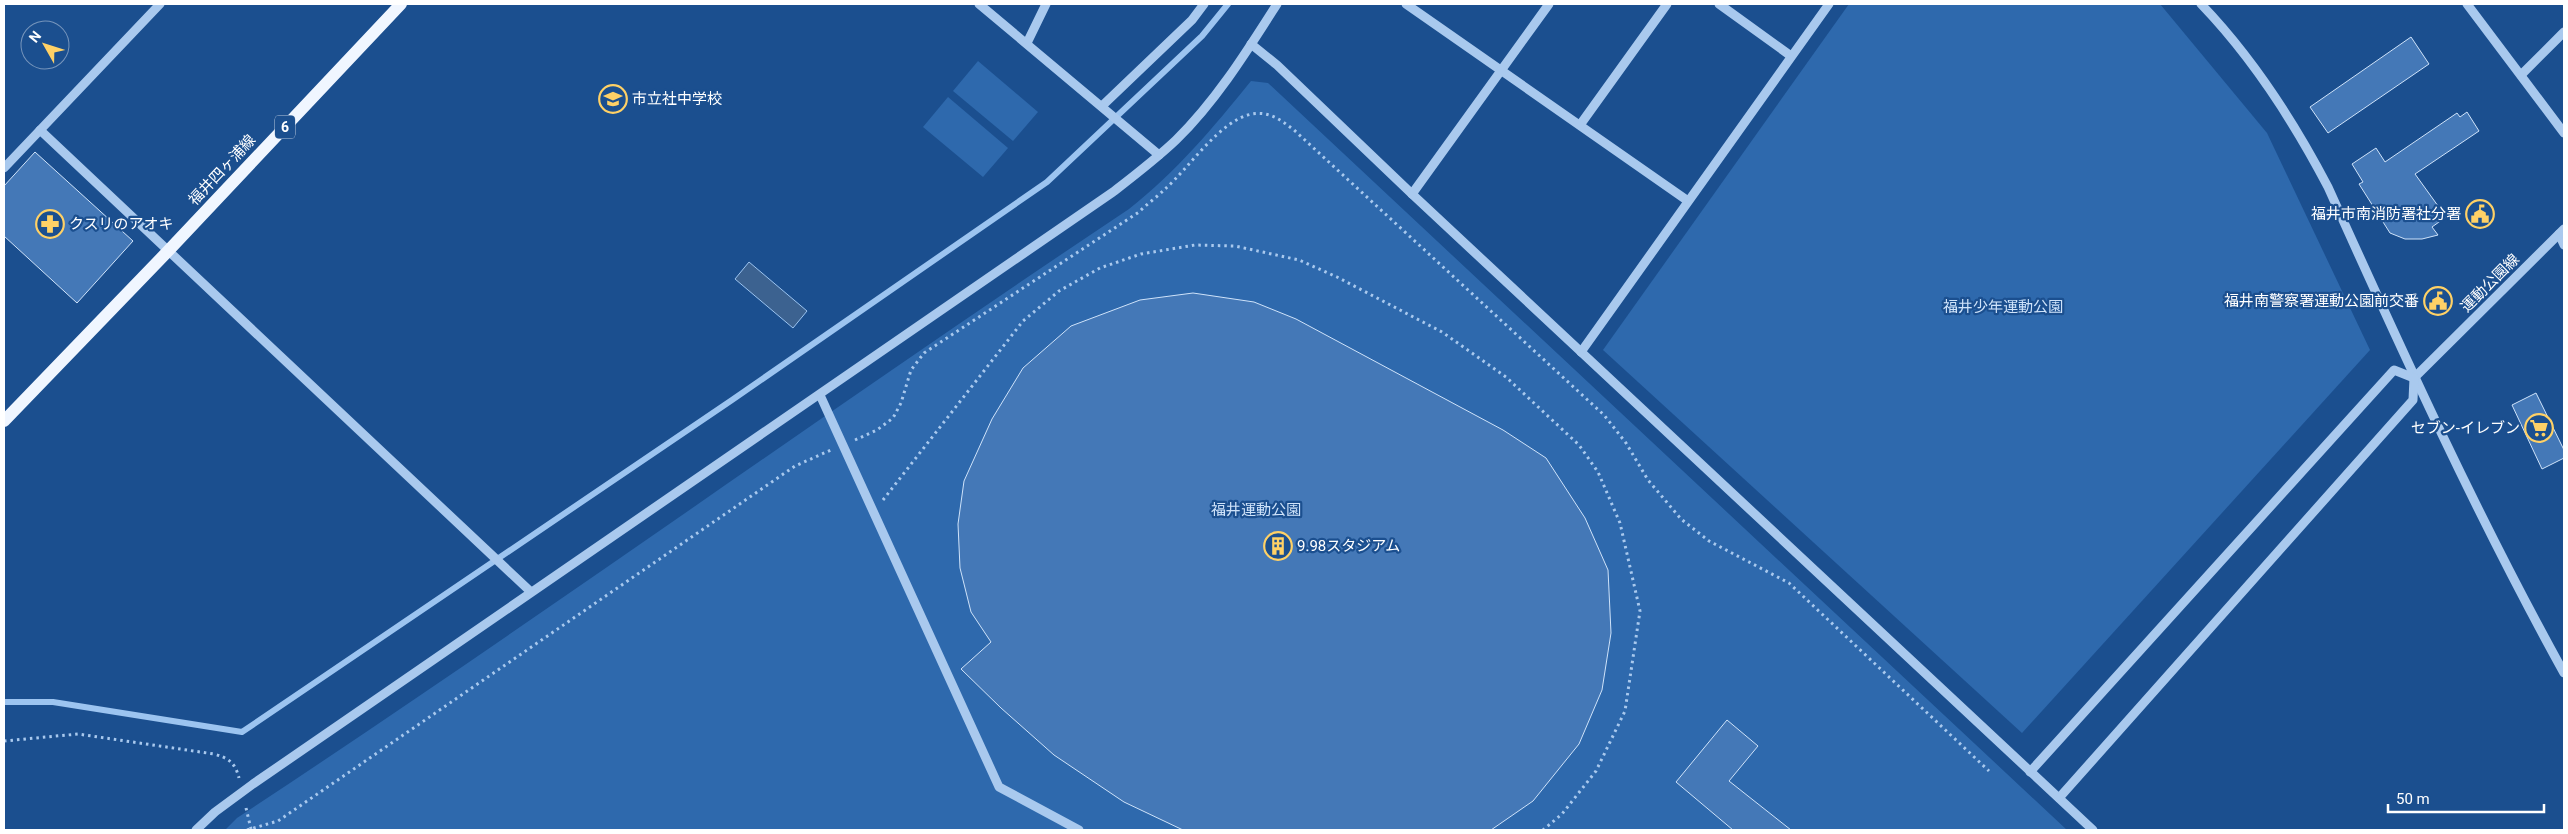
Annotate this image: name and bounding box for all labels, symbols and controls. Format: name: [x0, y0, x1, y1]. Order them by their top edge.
north arrow: [20, 20, 70, 70]
text: N: [26, 28, 44, 46]
school or university icon: 市立社中学校: [598, 84, 628, 114]
place label: 市立社中学校: [632, 90, 722, 108]
road number: 6: [275, 115, 295, 138]
street label: 福井四ヶ浦線: [185, 131, 259, 209]
public building icon: 福井市南消防署社分署: [2465, 199, 2495, 229]
place label: 福井市南消防署社分署: [2311, 205, 2461, 223]
pharmacy icon: クスリのアオキ: [35, 209, 65, 239]
place label: クスリのアオキ: [69, 215, 174, 233]
street label: 運動公園線: [2457, 250, 2523, 316]
public building icon: 福井南警察署運動公園前交番: [2423, 286, 2453, 316]
place label: 福井南警察署運動公園前交番: [2224, 292, 2419, 310]
park label: 福井少年運動公園: [1943, 298, 2063, 316]
supermarket icon: セブン-イレブン: [2524, 413, 2554, 443]
place label: セブン-イレブン: [2411, 419, 2520, 437]
park label: 福井運動公園: [1211, 501, 1301, 519]
building icon: 9.98スタジアム: [1263, 531, 1293, 561]
place label: 9.98スタジアム: [1297, 537, 1400, 555]
scale bar: [2388, 782, 2544, 814]
text: 50 m: [2396, 790, 2430, 808]

